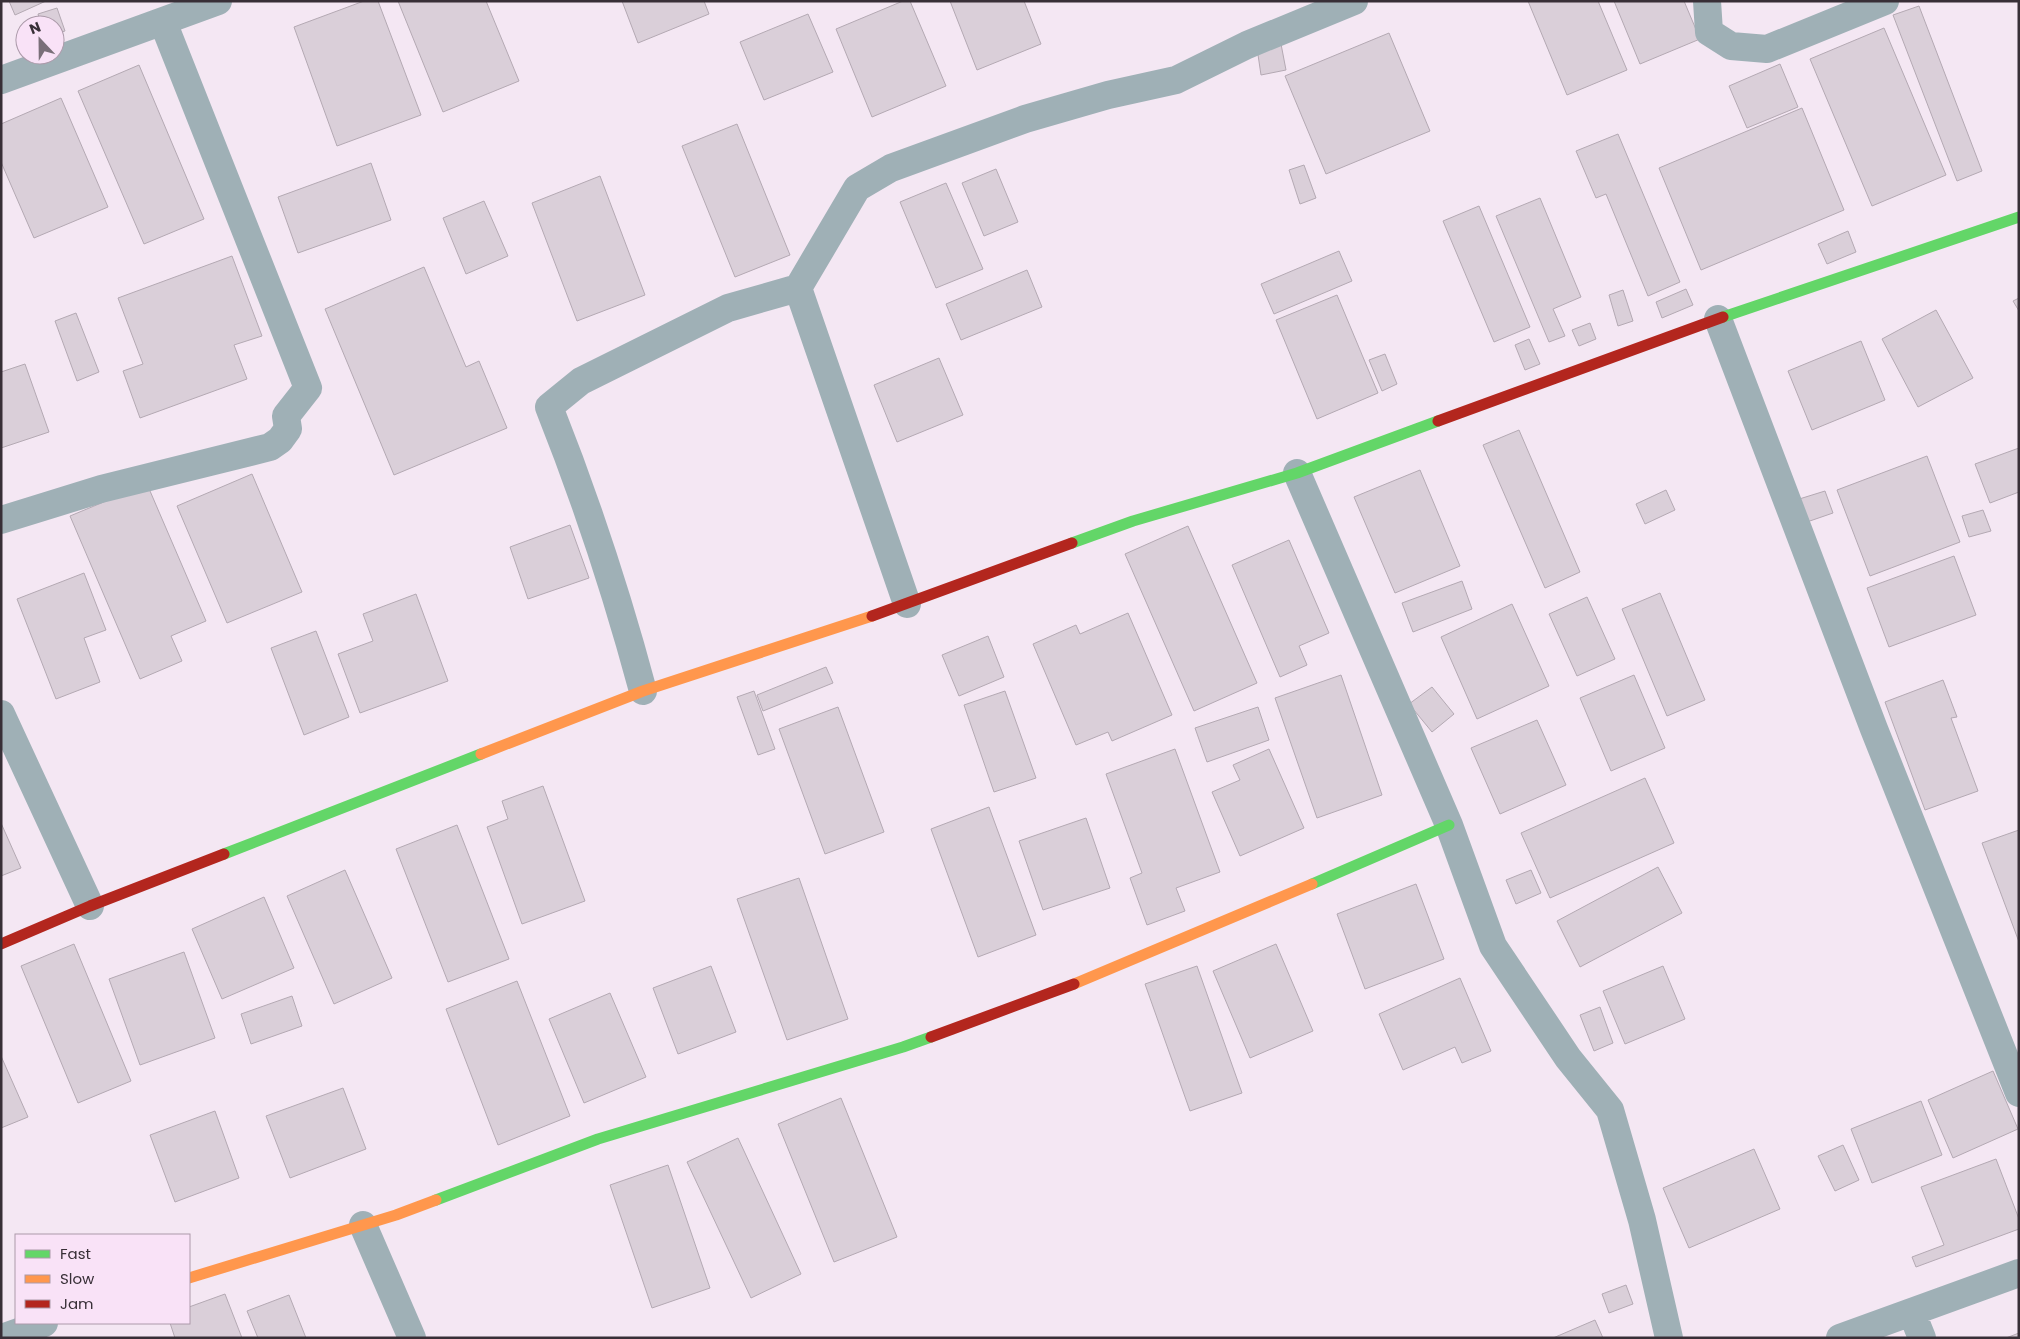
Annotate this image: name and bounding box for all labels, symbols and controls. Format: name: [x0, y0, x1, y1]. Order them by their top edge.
north arrow: [15, 15, 65, 65]
text: N: [27, 17, 44, 39]
legend: [15, 1234, 190, 1324]
text: Fast: [60, 1243, 91, 1264]
text: Slow: [60, 1268, 95, 1289]
text: Jam: [60, 1293, 94, 1314]

